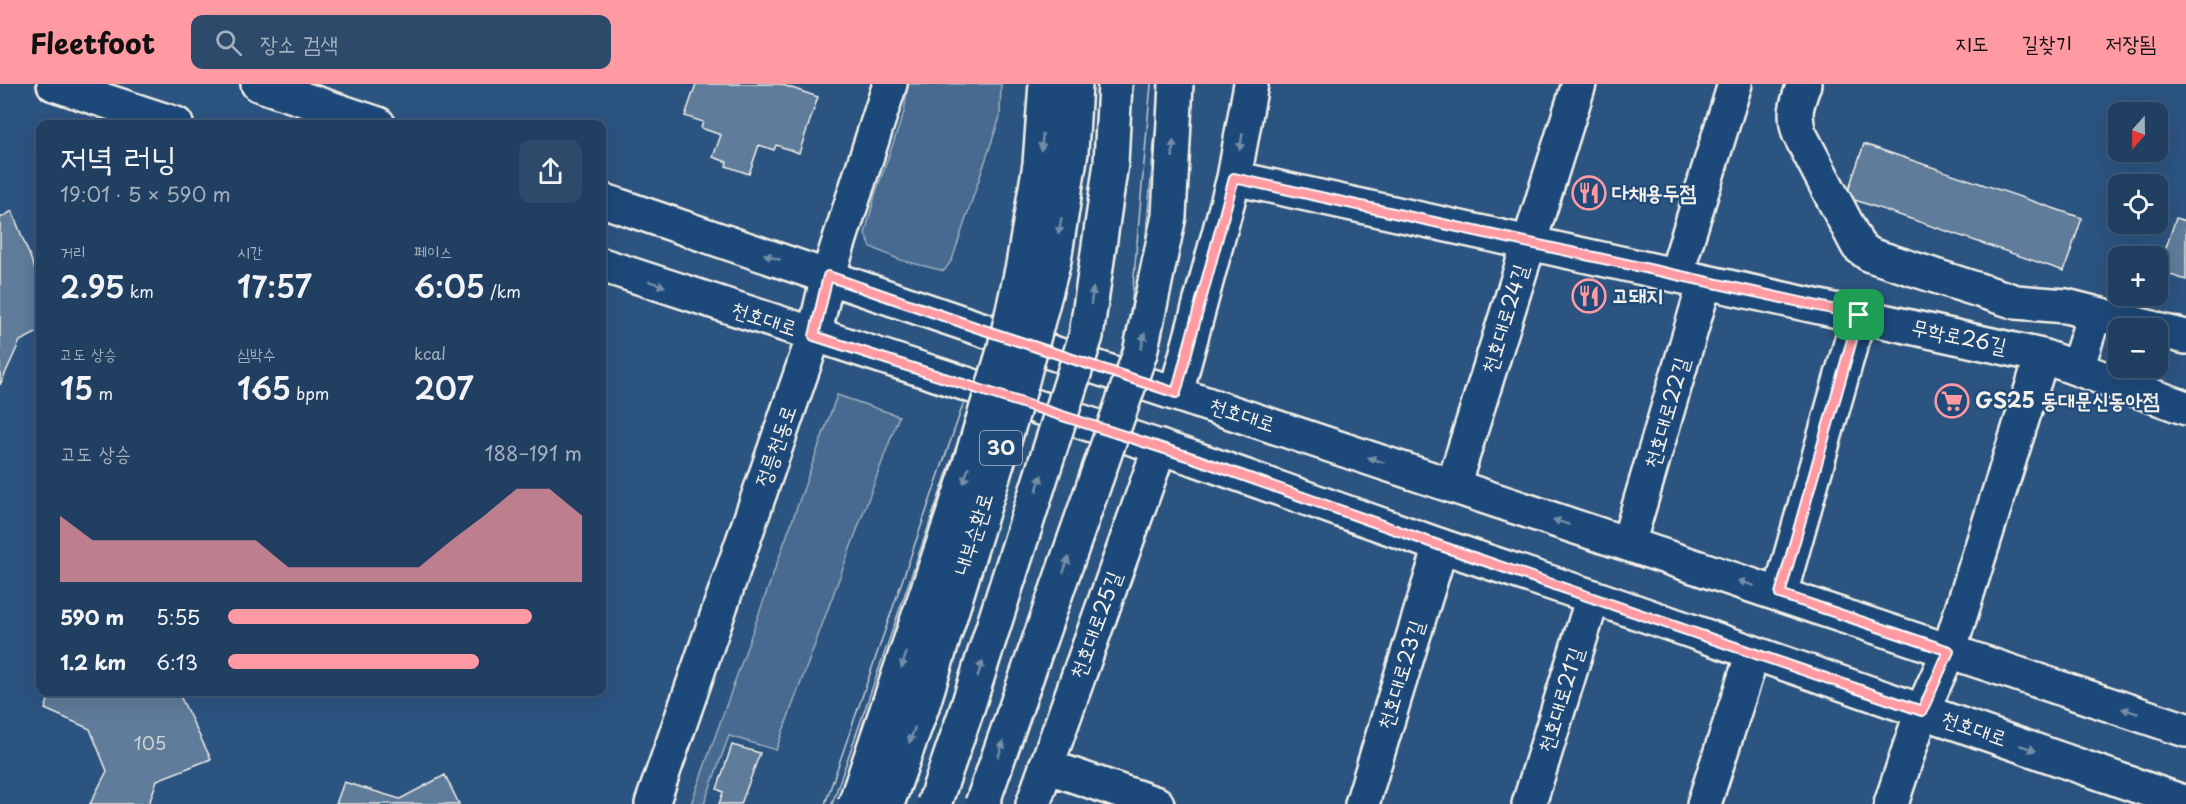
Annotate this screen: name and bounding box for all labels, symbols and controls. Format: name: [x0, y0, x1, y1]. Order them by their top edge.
search box: [191, 15, 611, 69]
text: Fleetfoot: [30, 21, 155, 64]
icon: search: [212, 26, 245, 59]
text: 장소 검색: [260, 26, 338, 59]
text: 지도: [1955, 26, 1989, 58]
text: 길찾기: [2022, 26, 2072, 58]
text: 저장됨: [2105, 26, 2156, 58]
north arrow: [2108, 102, 2168, 162]
map controls: [2108, 102, 2168, 378]
text: 저녁 러닝: [60, 131, 177, 181]
one-way arrow: [1236, 132, 1245, 151]
one-way arrow: [1037, 133, 1047, 152]
one-way arrow: [1168, 139, 1177, 158]
button: share: [519, 140, 582, 203]
button: locate: [2108, 174, 2168, 234]
restaurant icon: 다채용두점: [1571, 175, 1607, 211]
place label: 다채용두점: [1612, 175, 1697, 207]
text: 19:01 · 5 × 590 m: [60, 179, 231, 209]
one-way arrow: [1056, 216, 1065, 235]
text: 거리: [60, 239, 86, 263]
text: 시간: [237, 239, 263, 263]
text: 페이스: [414, 239, 453, 263]
button: +: [2108, 246, 2168, 306]
one-way arrow: [763, 252, 781, 262]
street label: 천호대로24길: [1471, 260, 1535, 377]
text: 2.95: [60, 263, 125, 308]
text: 17:57: [237, 263, 312, 308]
text: 6:05: [414, 263, 485, 308]
restaurant icon: 고돼지: [1571, 278, 1607, 314]
place label: 고돼지: [1612, 278, 1663, 310]
text: km: [125, 279, 154, 303]
text: /km: [485, 279, 521, 303]
one-way arrow: [648, 280, 666, 289]
one-way arrow: [1087, 286, 1096, 305]
pin: [1833, 289, 1884, 340]
street label: 천호대로: [728, 291, 802, 343]
icon: arrive: [1842, 298, 1875, 331]
street label: 무학로26길: [1909, 309, 2010, 361]
button: −: [2108, 318, 2168, 378]
one-way arrow: [1139, 331, 1148, 350]
text: 고도 상승: [60, 341, 117, 365]
text: 심박수: [237, 341, 276, 365]
text: kcal: [414, 341, 446, 365]
street label: 천호대로22길: [1634, 353, 1696, 472]
text: 15: [60, 365, 93, 410]
text: 165: [237, 365, 291, 410]
text: 207: [414, 365, 474, 410]
text: m: [93, 381, 113, 405]
text: bpm: [291, 381, 329, 405]
supermarket icon: GS25 동대문신동아점: [1934, 383, 1970, 419]
place label: GS25 동대문신동아점: [1975, 383, 2160, 415]
street label: 천호대로: [1206, 387, 1280, 439]
street label: 정릉천동로: [745, 400, 803, 491]
road number: 30: [980, 431, 1022, 465]
text: 고도 상승: [60, 438, 131, 468]
text: 188–191 m: [485, 438, 582, 468]
one-way arrow: [1367, 455, 1385, 464]
one-way arrow: [961, 466, 970, 484]
one-way arrow: [1035, 474, 1044, 492]
street label: 내부순환로: [944, 488, 1000, 578]
one-way arrow: [1552, 516, 1570, 526]
one-way arrow: [1061, 556, 1071, 574]
street label: 천호대로25길: [1060, 566, 1128, 683]
one-way arrow: [1737, 578, 1755, 588]
text: 590 m: [60, 602, 124, 632]
text: 5:55: [156, 602, 200, 632]
street label: 천호대로23길: [1367, 616, 1431, 733]
street label: 천호대로21길: [1528, 643, 1590, 756]
text: 1.2 km: [60, 647, 126, 677]
text: 6:13: [156, 647, 198, 677]
one-way arrow: [898, 651, 908, 669]
one-way arrow: [976, 660, 985, 678]
street label: 천호대로: [1937, 701, 2012, 753]
one-way arrow: [2121, 706, 2139, 716]
one-way arrow: [906, 726, 916, 744]
house number: 105: [134, 729, 166, 756]
one-way arrow: [997, 740, 1007, 758]
one-way arrow: [2019, 744, 2037, 754]

